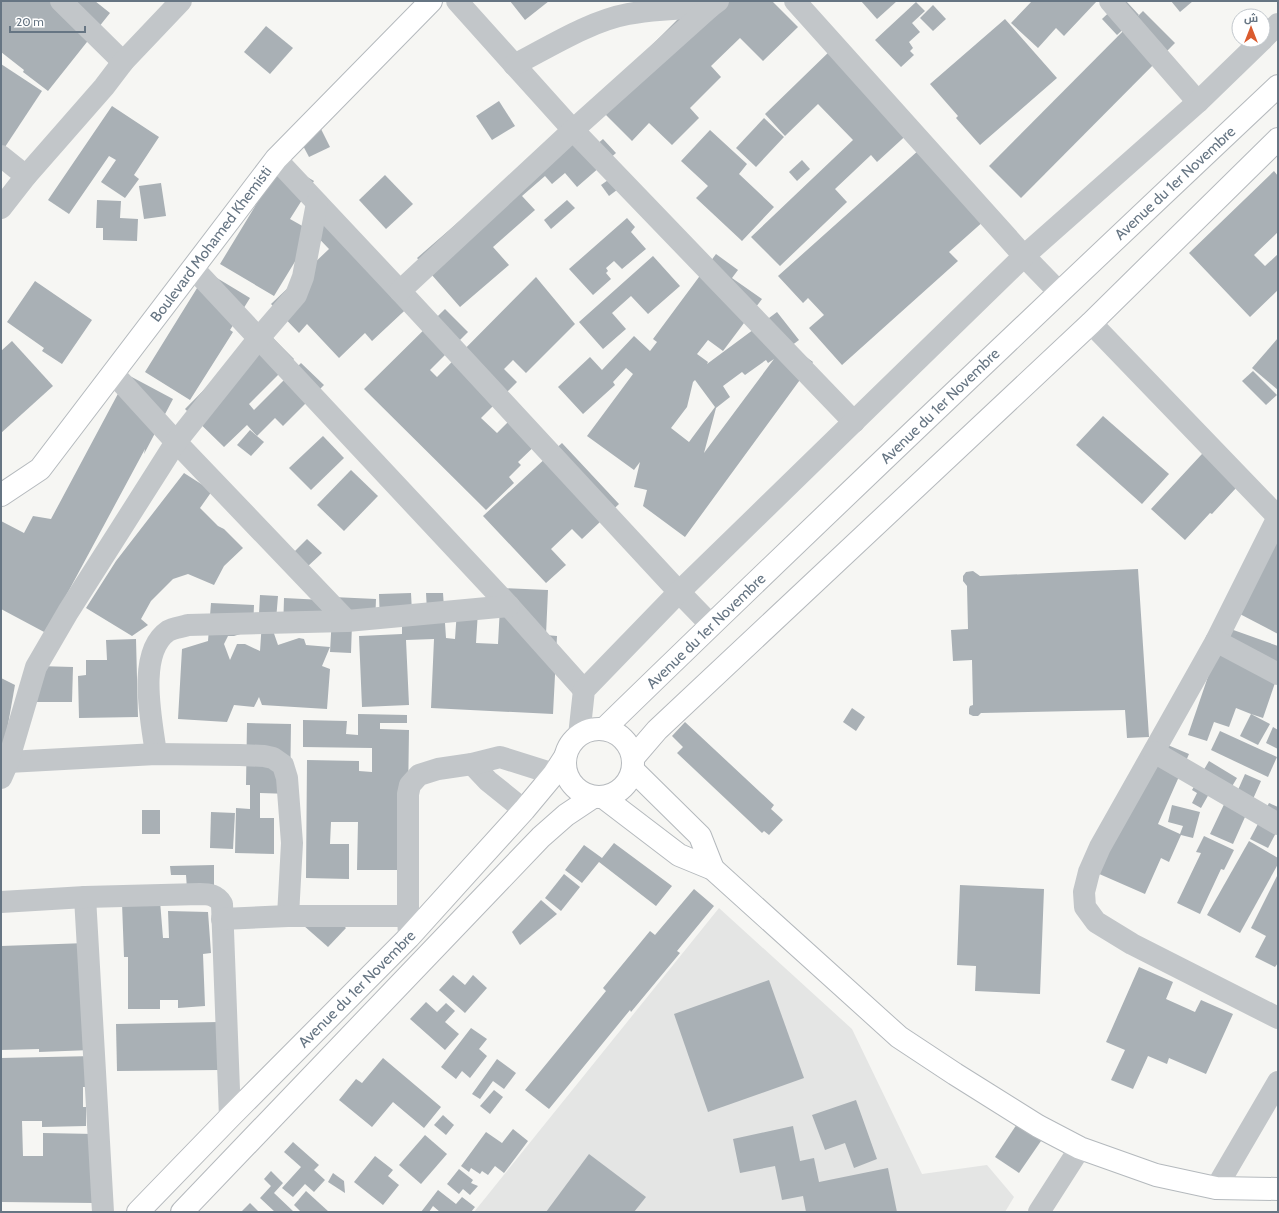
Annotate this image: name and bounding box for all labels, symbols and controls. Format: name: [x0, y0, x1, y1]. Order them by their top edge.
scale bar: [10, 8, 85, 34]
north arrow: [1231, 8, 1271, 48]
text: ش: [1244, 11, 1258, 25]
text: 20 m: [16, 14, 44, 29]
street label: Avenue du 1er Novembre: [1111, 122, 1239, 244]
street label: Boulevard Mohamed Khemisti: [147, 163, 275, 325]
street label: Avenue du 1er Novembre: [877, 344, 1003, 467]
street label: Avenue du 1er Novembre: [643, 569, 769, 692]
street label: Avenue du 1er Novembre: [295, 926, 420, 1051]

